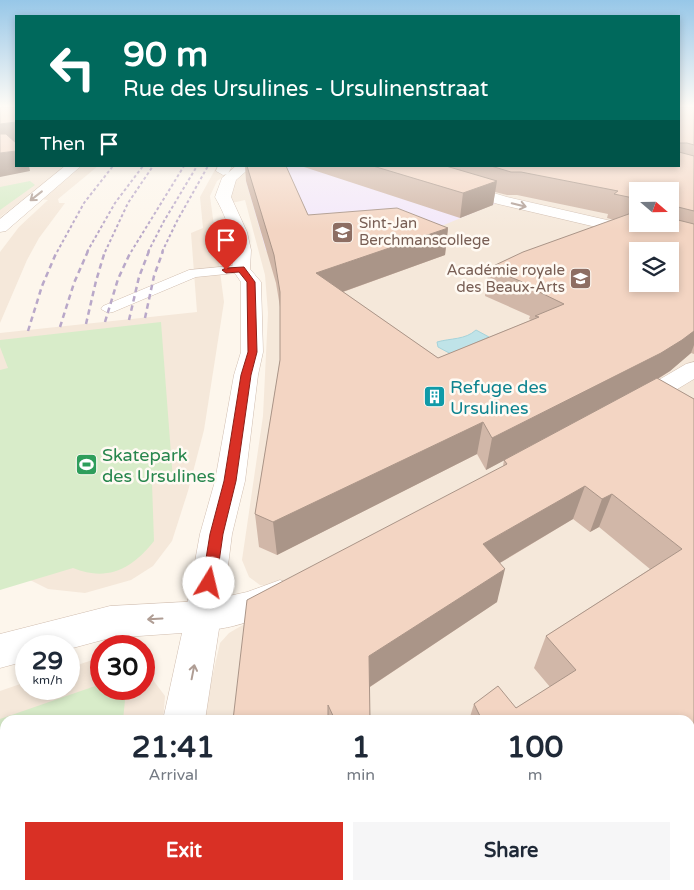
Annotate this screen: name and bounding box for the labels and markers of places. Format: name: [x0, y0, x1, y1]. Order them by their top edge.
place label: Sint-Jan Berchmanscollege: [359, 214, 490, 249]
pin: [205, 219, 247, 270]
school or university icon: Sint-Jan Berchmanscollege: [331, 220, 355, 244]
place label: Académie royale des Beaux-Arts: [447, 261, 565, 296]
school or university icon: Académie royale des Beaux-Arts: [569, 267, 593, 291]
place label: Refuge des Ursulines: [450, 376, 547, 419]
building icon: Refuge des Ursulines: [422, 385, 446, 409]
place label: Skatepark des Ursulines: [102, 444, 215, 487]
sports icon: Skatepark des Ursulines: [74, 453, 98, 477]

